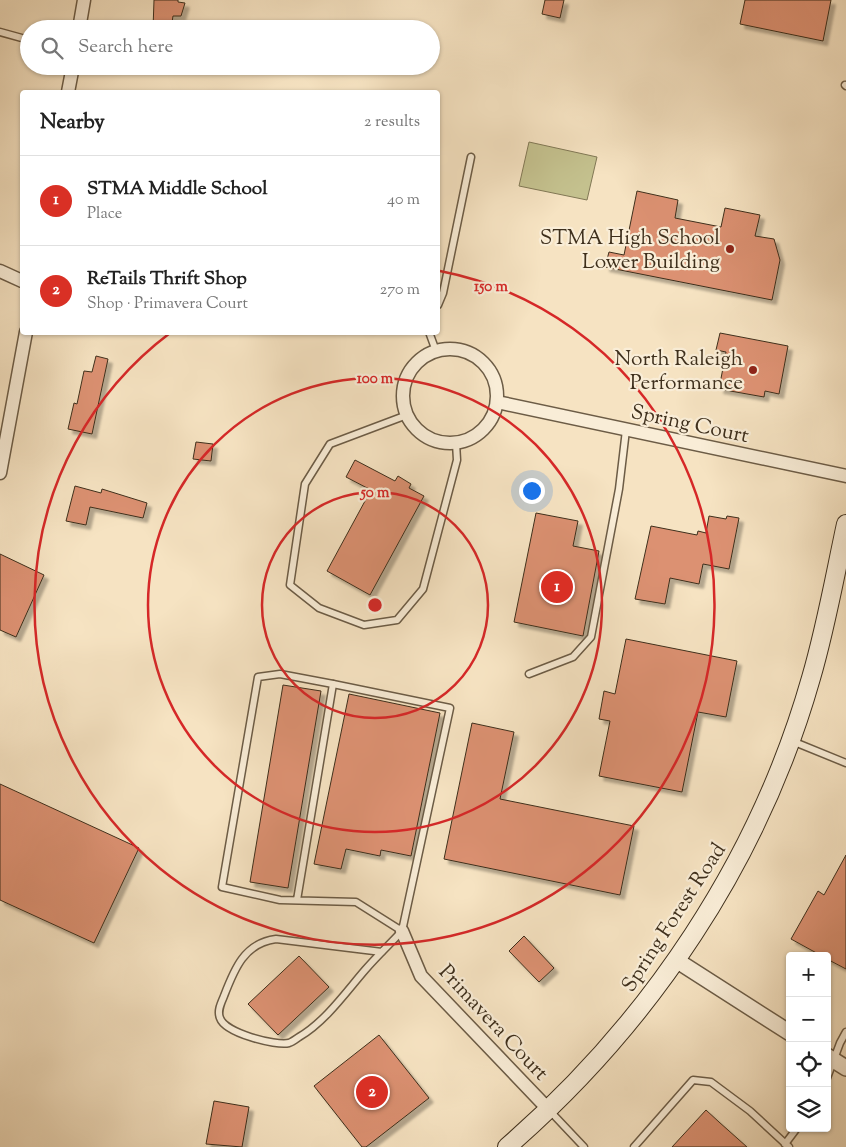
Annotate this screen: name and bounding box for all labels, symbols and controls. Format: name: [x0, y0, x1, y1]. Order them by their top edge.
search box: [20, 20, 440, 75]
icon: search: [38, 34, 66, 62]
text: Search here: [78, 34, 173, 61]
text: Nearby: [40, 108, 105, 138]
text: 2 results: [364, 111, 420, 134]
text: STMA Middle School: [87, 176, 267, 203]
text: 1: [53, 189, 59, 212]
text: 40 m: [387, 189, 420, 212]
text: Place: [87, 203, 122, 226]
place label: STMA High School Lower Building: [540, 224, 720, 278]
marker: STMA High School Lower Building: [724, 243, 736, 255]
text: ReTails Thrift Shop: [87, 266, 247, 293]
text: 150 m: [474, 277, 508, 298]
text: 2: [52, 279, 60, 302]
text: 270 m: [380, 279, 420, 302]
text: Shop · Primavera Court: [87, 293, 248, 316]
place label: North Raleigh Performance: [615, 345, 743, 399]
marker: North Raleigh Performance: [747, 364, 759, 376]
text: 100 m: [357, 369, 394, 390]
street label: Spring Court: [628, 398, 751, 452]
your location: [519, 478, 545, 504]
text: 50 m: [360, 483, 390, 504]
pin: 1: [541, 568, 573, 606]
centre of rings: [366, 596, 384, 614]
street label: Spring Forest Road: [615, 837, 734, 999]
map controls: [786, 952, 831, 1132]
button: +: [786, 952, 831, 997]
street label: Primavera Court: [431, 959, 554, 1088]
button: −: [786, 997, 831, 1042]
button: locate: [786, 1042, 831, 1087]
pin: 2: [356, 1073, 388, 1111]
button: layers: [786, 1087, 831, 1132]

